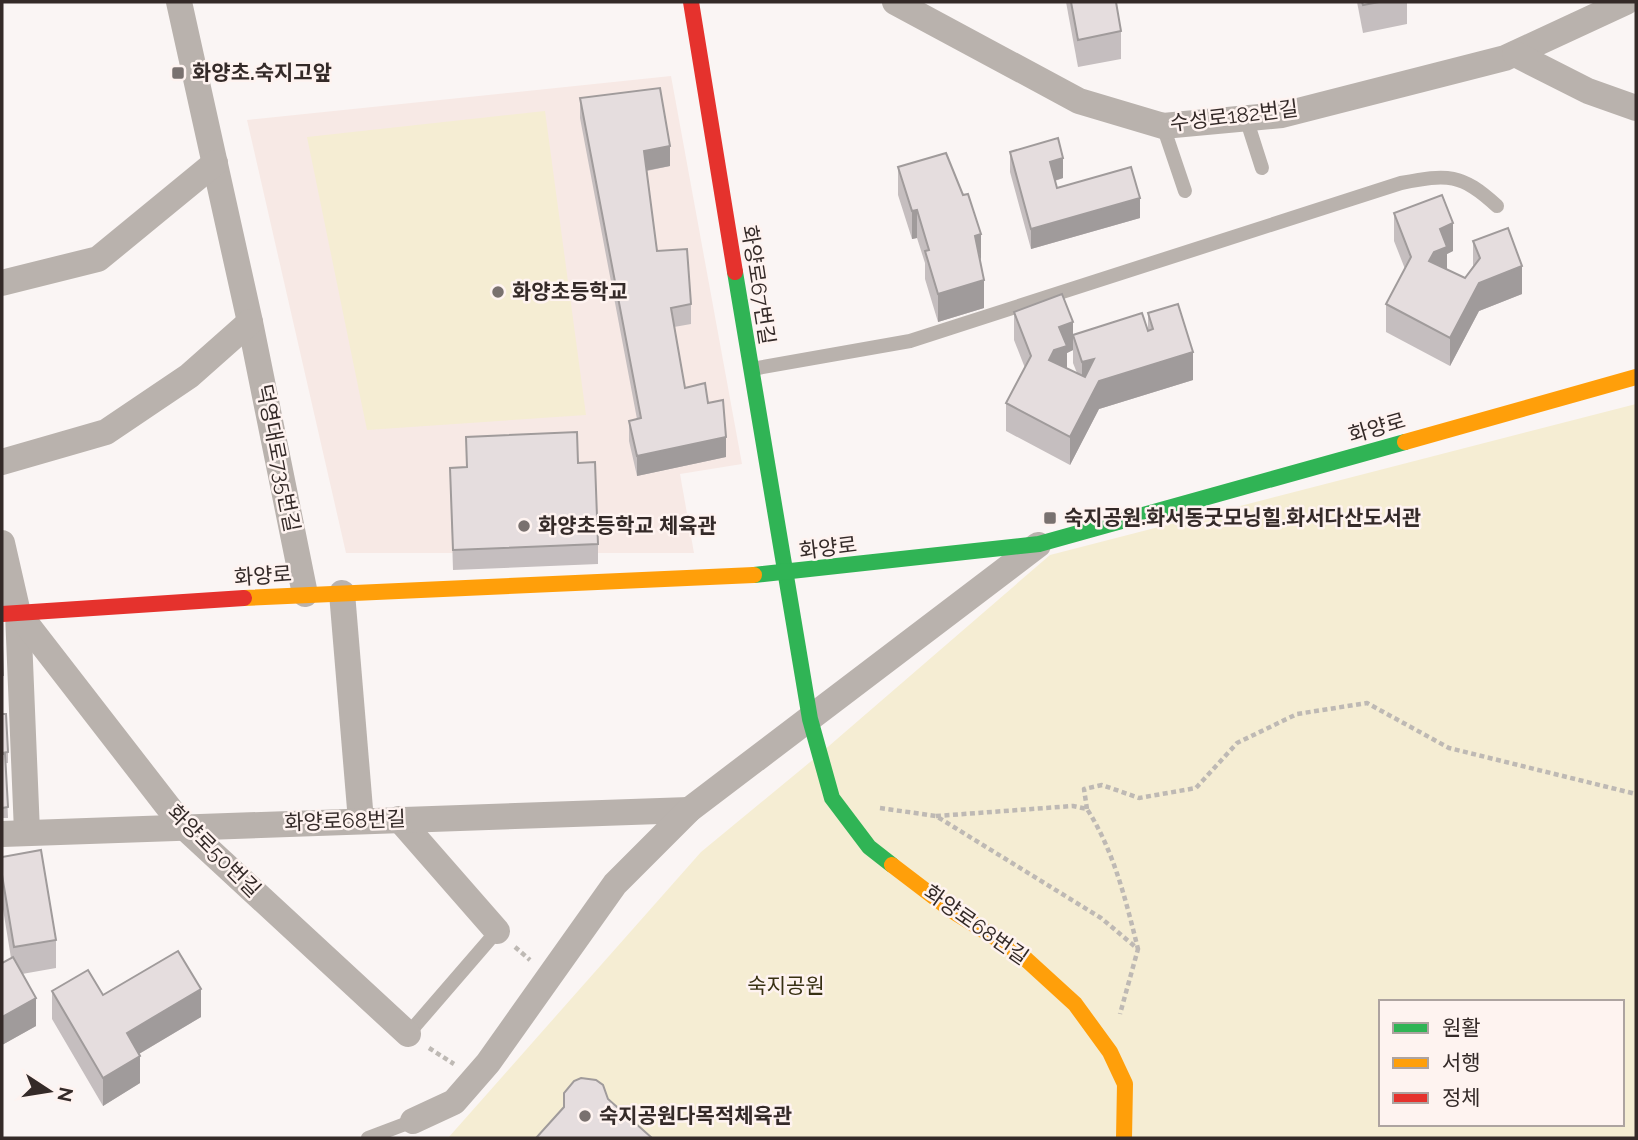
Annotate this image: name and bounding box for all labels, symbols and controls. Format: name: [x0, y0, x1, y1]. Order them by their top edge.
place label: 화양초.숙지고앞: [192, 60, 332, 85]
marker: 화양초.숙지고앞: [170, 65, 186, 81]
street label: 수성로182번길: [1168, 95, 1299, 136]
street label: 화양로67번길: [737, 223, 780, 346]
place label: 화양초등학교: [512, 279, 628, 304]
marker: 화양초등학교: [490, 284, 506, 300]
street label: 덕영대로735번길: [252, 382, 305, 534]
street label: 화양로: [1346, 408, 1408, 448]
place label: 숙지공원.화서동굿모닝힐.화서다산도서관: [1064, 505, 1421, 530]
marker: 숙지공원.화서동굿모닝힐.화서다산도서관: [1042, 510, 1058, 526]
place label: 화양초등학교 체육관: [538, 513, 717, 538]
marker: 화양초등학교 체육관: [516, 518, 532, 534]
street label: 화양로: [798, 532, 858, 563]
street label: 화양로: [233, 561, 293, 590]
street label: 화양로50번길: [163, 799, 266, 902]
street label: 화양로68번길: [284, 806, 406, 835]
street label: 화양로68번길: [919, 879, 1033, 970]
park label: 숙지공원: [747, 973, 825, 998]
legend: [1379, 1000, 1624, 1126]
text: 원활: [1442, 1015, 1481, 1040]
text: 서행: [1442, 1050, 1481, 1075]
north arrow: [14, 1056, 84, 1126]
text: N: [53, 1085, 78, 1104]
text: 정체: [1442, 1085, 1481, 1110]
place label: 숙지공원다목적체육관: [599, 1103, 792, 1128]
marker: 숙지공원다목적체육관: [577, 1108, 593, 1124]

